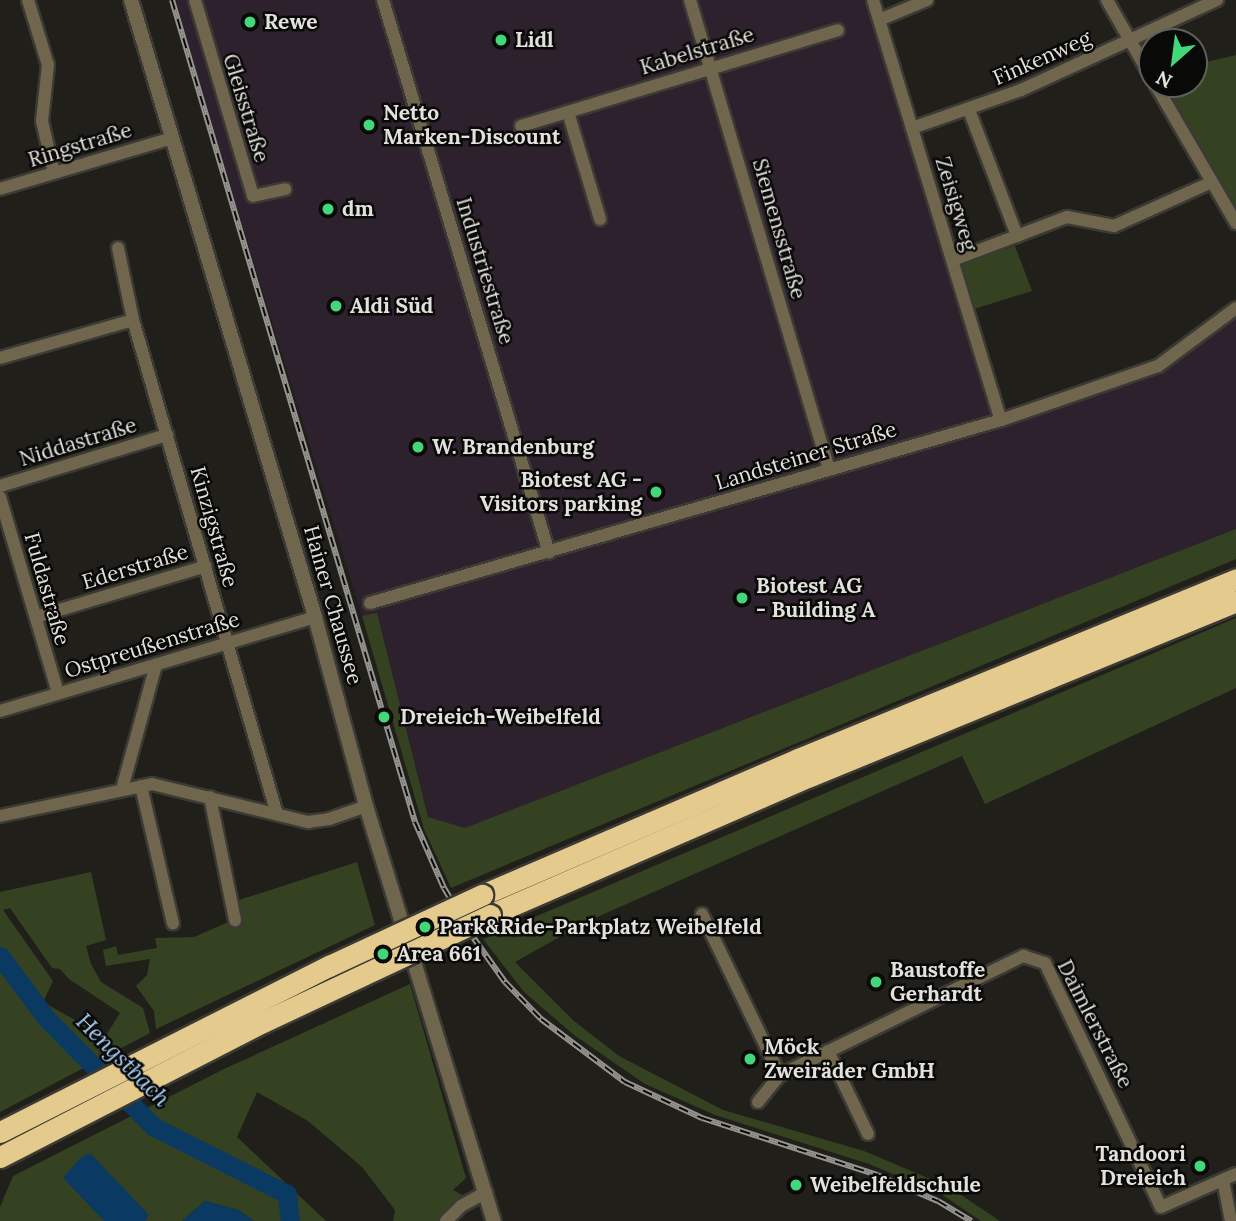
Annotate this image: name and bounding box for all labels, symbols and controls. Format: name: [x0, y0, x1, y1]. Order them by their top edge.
place label: Rewe: [264, 9, 318, 35]
marker: Rewe: [242, 14, 258, 30]
street label: Kabelstraße: [637, 22, 757, 80]
street label: Finkenweg: [989, 25, 1095, 91]
place label: Lidl: [515, 27, 554, 53]
north arrow: [1138, 28, 1208, 98]
marker: Lidl: [493, 32, 509, 48]
street label: Gleisstraße: [218, 51, 274, 165]
text: N: [1152, 66, 1176, 94]
place label: Netto Marken-Discount: [383, 100, 561, 150]
street label: Ringstraße: [25, 117, 135, 173]
marker: Netto Marken-Discount: [361, 117, 377, 133]
street label: Zeisigweg: [930, 154, 982, 254]
street label: Siemensstraße: [747, 156, 811, 302]
street label: Industriestraße: [451, 195, 519, 347]
place label: dm: [342, 196, 374, 222]
marker: dm: [320, 201, 336, 217]
place label: Aldi Süd: [350, 293, 433, 319]
marker: Aldi Süd: [328, 298, 344, 314]
street label: Niddastraße: [16, 412, 140, 472]
street label: Landsteiner Straße: [712, 416, 900, 496]
place label: W. Brandenburg: [432, 434, 594, 460]
marker: W. Brandenburg: [410, 439, 426, 455]
street label: Kinzigstraße: [185, 464, 243, 590]
place label: Biotest AG - Visitors parking: [480, 467, 642, 517]
marker: Biotest AG - Visitors parking: [648, 484, 664, 500]
street label: Hainer Chaussee: [298, 523, 368, 687]
street label: Fuldastraße: [19, 530, 75, 648]
street label: Ederstraße: [79, 539, 191, 595]
place label: Biotest AG - Building A: [756, 573, 876, 623]
marker: Biotest AG - Building A: [734, 590, 750, 606]
street label: Ostpreußenstraße: [61, 606, 243, 684]
place label: Dreieich-Weibelfeld: [400, 704, 601, 730]
marker: Dreieich-Weibelfeld: [374, 707, 394, 727]
place label: Park&Ride-Parkplatz Weibelfeld: [439, 914, 762, 940]
marker: Park&Ride-Parkplatz Weibelfeld: [417, 919, 433, 935]
place label: Area 661: [397, 941, 481, 967]
marker: Area 661: [375, 946, 391, 962]
street label: Daimlerstraße: [1052, 956, 1138, 1092]
place label: Baustoffe Gerhardt: [890, 957, 985, 1007]
marker: Baustoffe Gerhardt: [868, 974, 884, 990]
water label: Hengstbach: [70, 1007, 176, 1113]
place label: Möck Zweiräder GmbH: [764, 1034, 935, 1084]
marker: Möck Zweiräder GmbH: [742, 1051, 758, 1067]
place label: Tandoori Dreieich: [1095, 1141, 1186, 1191]
marker: Tandoori Dreieich: [1192, 1158, 1208, 1174]
place label: Weibelfeldschule: [810, 1172, 981, 1198]
marker: Weibelfeldschule: [788, 1177, 804, 1193]

